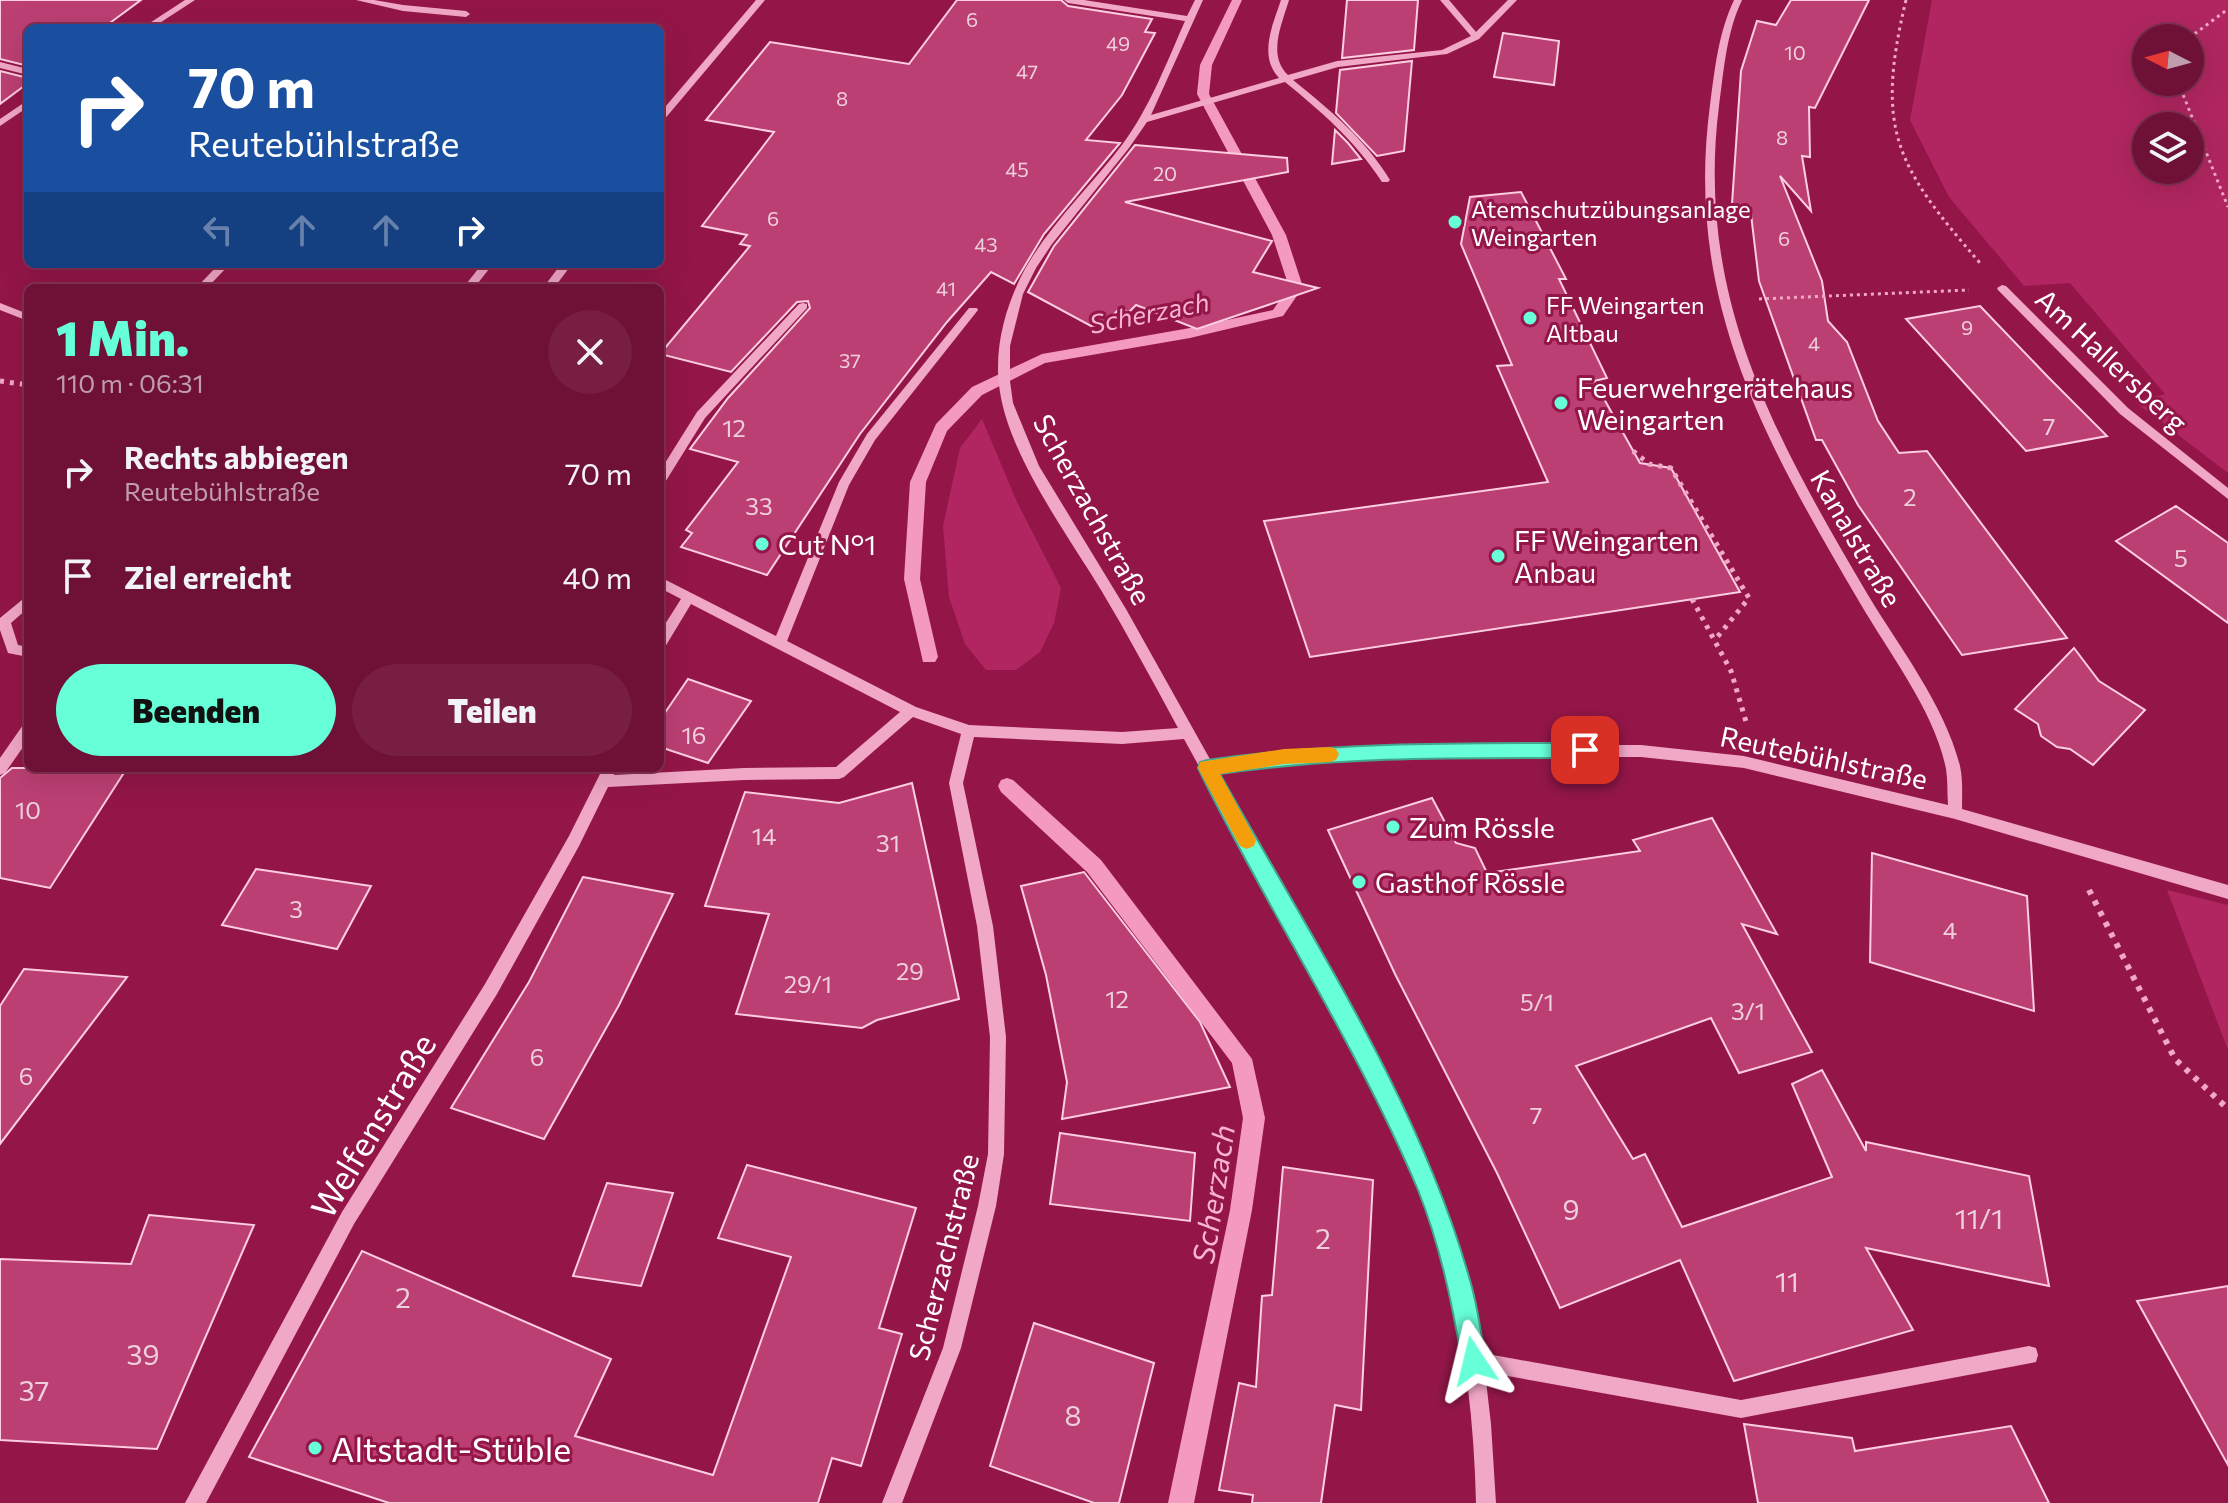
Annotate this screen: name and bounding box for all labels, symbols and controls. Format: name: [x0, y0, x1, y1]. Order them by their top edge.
house number: 6: [966, 7, 978, 31]
north arrow: [2132, 24, 2204, 96]
map controls: [2132, 24, 2204, 184]
house number: 49: [1106, 31, 1130, 55]
house number: 10: [1784, 40, 1806, 64]
text: 70 m: [188, 51, 315, 120]
icon: right: [56, 56, 160, 160]
house number: 47: [1016, 59, 1038, 83]
house number: 8: [836, 86, 848, 110]
button: layers: [2132, 112, 2204, 184]
text: Reutebühlstraße: [188, 120, 459, 164]
house number: 8: [1776, 125, 1788, 149]
house number: 45: [1005, 157, 1029, 181]
house number: 20: [1153, 161, 1177, 185]
place label: Atemschutzübungsanlage Weingarten: [1471, 194, 1751, 251]
house number: 6: [767, 206, 779, 230]
icon: left: [196, 208, 240, 252]
icon: ahead: [280, 208, 324, 252]
icon: ahead: [364, 208, 408, 252]
icon: right: [448, 208, 492, 252]
marker: Atemschutzübungsanlage Weingarten: [1446, 213, 1464, 231]
house number: 6: [1778, 226, 1790, 250]
house number: 43: [974, 232, 998, 256]
house number: 41: [936, 276, 956, 300]
street label: Am Hallersberg: [2029, 281, 2195, 439]
water label: Scherzach: [1086, 285, 1212, 339]
place label: FF Weingarten Altbau: [1546, 290, 1705, 347]
text: 1 Min.: [56, 307, 189, 366]
marker: FF Weingarten Altbau: [1521, 309, 1539, 327]
button: close: [548, 310, 632, 394]
house number: 9: [1961, 315, 1973, 339]
house number: 4: [1808, 331, 1820, 355]
house number: 37: [839, 348, 861, 372]
text: 110 m · 06:31: [56, 367, 204, 398]
place label: Feuerwehrgerätehaus Weingarten: [1577, 370, 1853, 436]
marker: Feuerwehrgerätehaus Weingarten: [1552, 394, 1570, 412]
street label: Scherzachstraße: [1027, 408, 1159, 610]
house number: 7: [2043, 411, 2055, 440]
house number: 12: [722, 413, 746, 442]
text: Rechts abbiegen: [124, 438, 349, 475]
icon: right: [56, 450, 100, 494]
text: 70 m: [565, 454, 632, 491]
street label: Kanalstraße: [1804, 463, 1910, 613]
text: Reutebühlstraße: [124, 475, 320, 506]
house number: 2: [1903, 482, 1917, 511]
house number: 33: [745, 491, 773, 520]
place label: FF Weingarten Anbau: [1514, 523, 1699, 589]
place label: Cut N°1: [778, 527, 876, 561]
marker: Cut N°1: [753, 535, 771, 553]
house number: 5: [2174, 543, 2188, 572]
marker: FF Weingarten Anbau: [1489, 547, 1507, 565]
icon: arrive: [56, 554, 100, 598]
text: Ziel erreicht: [124, 558, 292, 595]
text: 40 m: [563, 558, 632, 595]
button: Beenden: [56, 664, 336, 756]
button: Teilen: [352, 664, 632, 756]
pin: [1551, 716, 1619, 784]
street label: Reutebühlstraße: [1717, 718, 1931, 796]
house number: 16: [682, 720, 706, 749]
icon: arrive: [1563, 728, 1607, 772]
house number: 10: [15, 795, 41, 824]
place label: Zum Rössle: [1409, 810, 1555, 844]
marker: Zum Rössle: [1384, 818, 1402, 836]
house number: 14: [752, 821, 776, 850]
house number: 31: [876, 828, 900, 857]
place label: Gasthof Rössle: [1375, 865, 1565, 899]
marker: Gasthof Rössle: [1350, 873, 1368, 891]
house number: 3: [289, 894, 303, 923]
house number: 4: [1943, 915, 1957, 944]
house number: 29: [896, 956, 924, 985]
house number: 29/1: [784, 969, 832, 998]
house number: 12: [1105, 984, 1129, 1013]
house number: 5/1: [1520, 987, 1554, 1016]
house number: 3/1: [1731, 996, 1765, 1025]
street label: Welfenstraße: [300, 1025, 444, 1225]
house number: 6: [530, 1042, 544, 1071]
house number: 6: [19, 1061, 33, 1090]
house number: 7: [1530, 1100, 1542, 1129]
water label: Scherzach: [1183, 1122, 1241, 1266]
street label: Scherzachstraße: [901, 1150, 985, 1364]
house number: 9: [1563, 1192, 1580, 1226]
house number: 11/1: [1955, 1201, 2003, 1235]
house number: 2: [1315, 1221, 1331, 1255]
house number: 11: [1775, 1264, 1799, 1298]
house number: 2: [395, 1280, 411, 1314]
position arrow: [1432, 1319, 1516, 1403]
house number: 39: [127, 1337, 159, 1371]
house number: 37: [19, 1373, 49, 1407]
house number: 8: [1065, 1398, 1082, 1432]
place label: Altstadt-Stüble: [331, 1427, 571, 1469]
marker: Altstadt-Stüble: [306, 1439, 324, 1457]

